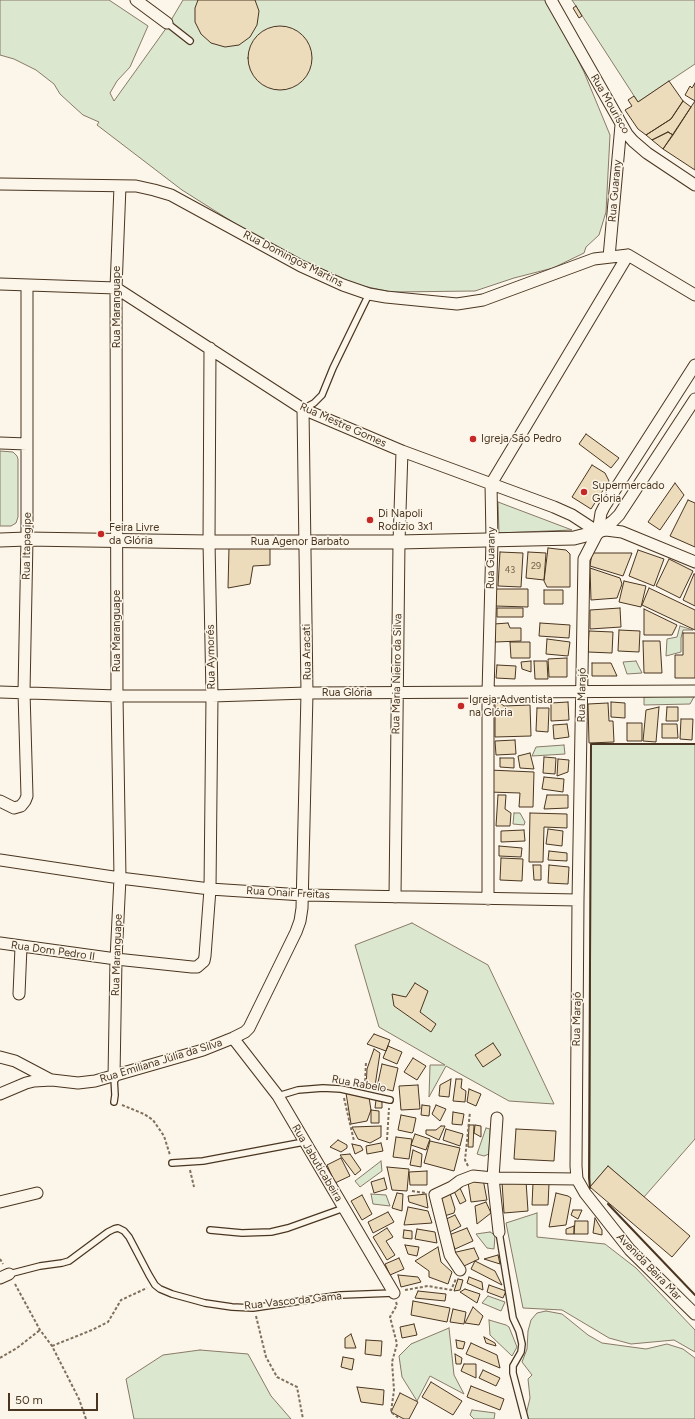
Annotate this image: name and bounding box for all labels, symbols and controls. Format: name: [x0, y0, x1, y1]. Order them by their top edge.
street label: Rua Mourisco: [588, 72, 632, 136]
street label: Rua Guarany: [606, 159, 624, 223]
street label: Rua Domingos Martins: [241, 228, 345, 290]
street label: Rua Maranguape: [110, 266, 124, 348]
street label: Rua Mestre Gomes: [298, 400, 388, 450]
place label: Igreja São Pedro: [481, 432, 562, 446]
marker: Igreja São Pedro: [468, 434, 478, 444]
place label: Supermercado Glória: [592, 479, 665, 505]
marker: Supermercado Glória: [579, 487, 589, 497]
place label: Di Napoli Rodízio 3x1: [378, 507, 433, 533]
street label: Rua Itapagipe: [20, 512, 34, 580]
marker: Di Napoli Rodízio 3x1: [365, 515, 375, 525]
place label: Feira Livre da Glória: [109, 521, 159, 547]
street label: Rua Guarany: [484, 527, 498, 589]
marker: Feira Livre da Glória: [96, 529, 106, 539]
street label: Rua Agenor Barbato: [251, 535, 349, 549]
house number: 29: [531, 561, 541, 571]
house number: 43: [505, 565, 515, 575]
street label: Rua Maranguape: [110, 590, 124, 672]
street label: Rua Maria Nieiro da Silva: [389, 613, 405, 735]
street label: Rua Aymorés: [204, 624, 218, 690]
street label: Rua Aracati: [300, 624, 314, 680]
street label: Rua Marajó: [575, 667, 589, 723]
street label: Rua Glória: [322, 686, 372, 700]
place label: Igreja Adventista na Glória: [469, 693, 553, 719]
marker: Igreja Adventista na Glória: [456, 701, 466, 711]
street label: Rua Onair Freitas: [246, 884, 330, 902]
street label: Rua Maranguape: [109, 914, 125, 996]
street label: Rua Dom Pedro II: [10, 939, 96, 963]
street label: Rua Marajó: [570, 991, 584, 1047]
street label: Rua Emiliana Júlia da Silva: [98, 1036, 224, 1086]
street label: Rua Rabelo: [331, 1073, 387, 1095]
street label: Rua Jabuticabeira: [289, 1122, 345, 1204]
street label: Avenida Beira Mar: [614, 1231, 684, 1303]
street label: Rua Vasco da Gama: [244, 1289, 342, 1313]
scale bar: [10, 1385, 100, 1411]
text: 50 m: [15, 1393, 43, 1407]

